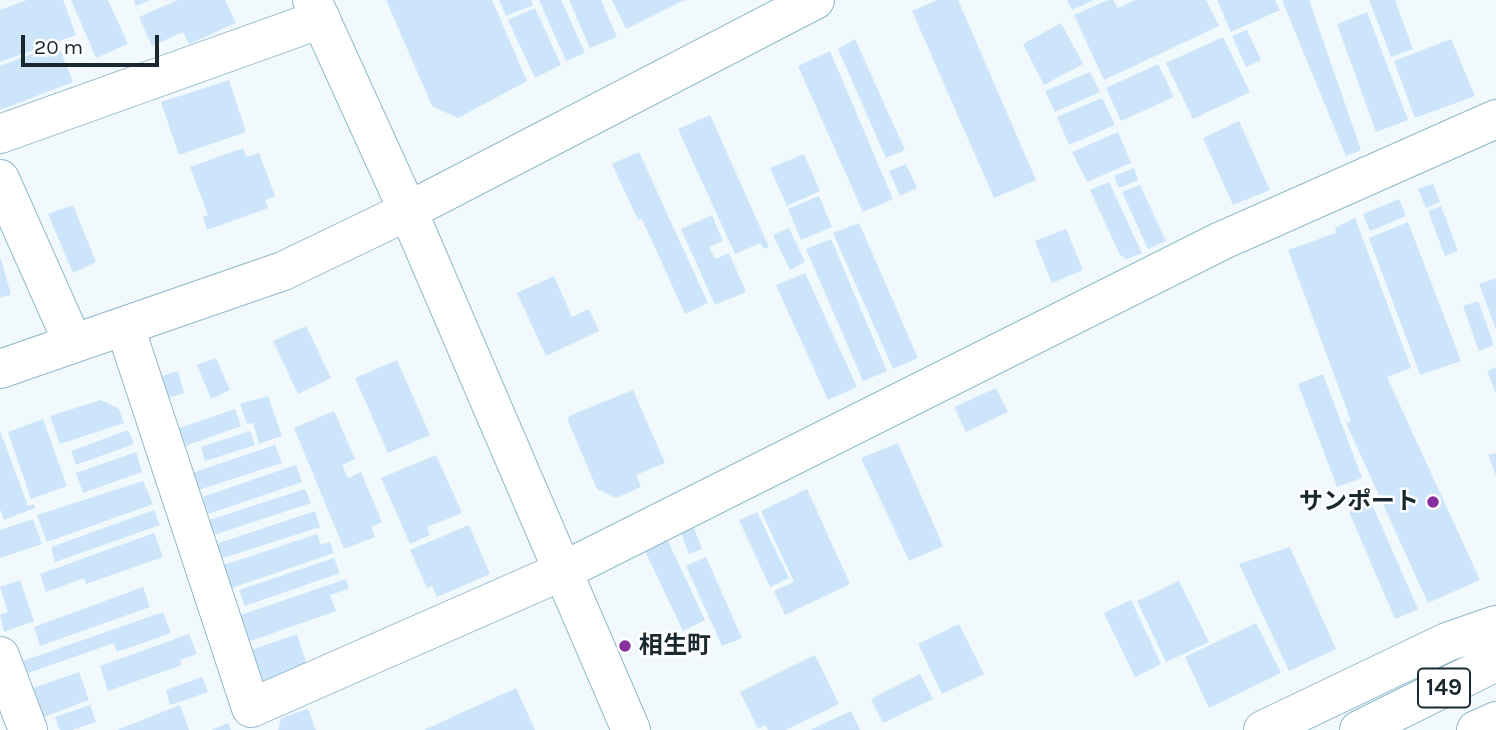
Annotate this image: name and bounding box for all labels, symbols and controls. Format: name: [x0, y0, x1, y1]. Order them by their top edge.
scale bar: [24, 21, 163, 65]
text: 20 m: [34, 35, 83, 59]
place label: サンポート: [1299, 488, 1419, 516]
marker: サンポート: [1425, 494, 1441, 510]
place label: 相生町: [639, 632, 711, 660]
marker: 相生町: [617, 638, 633, 654]
road number: 149: [1418, 668, 1470, 708]

